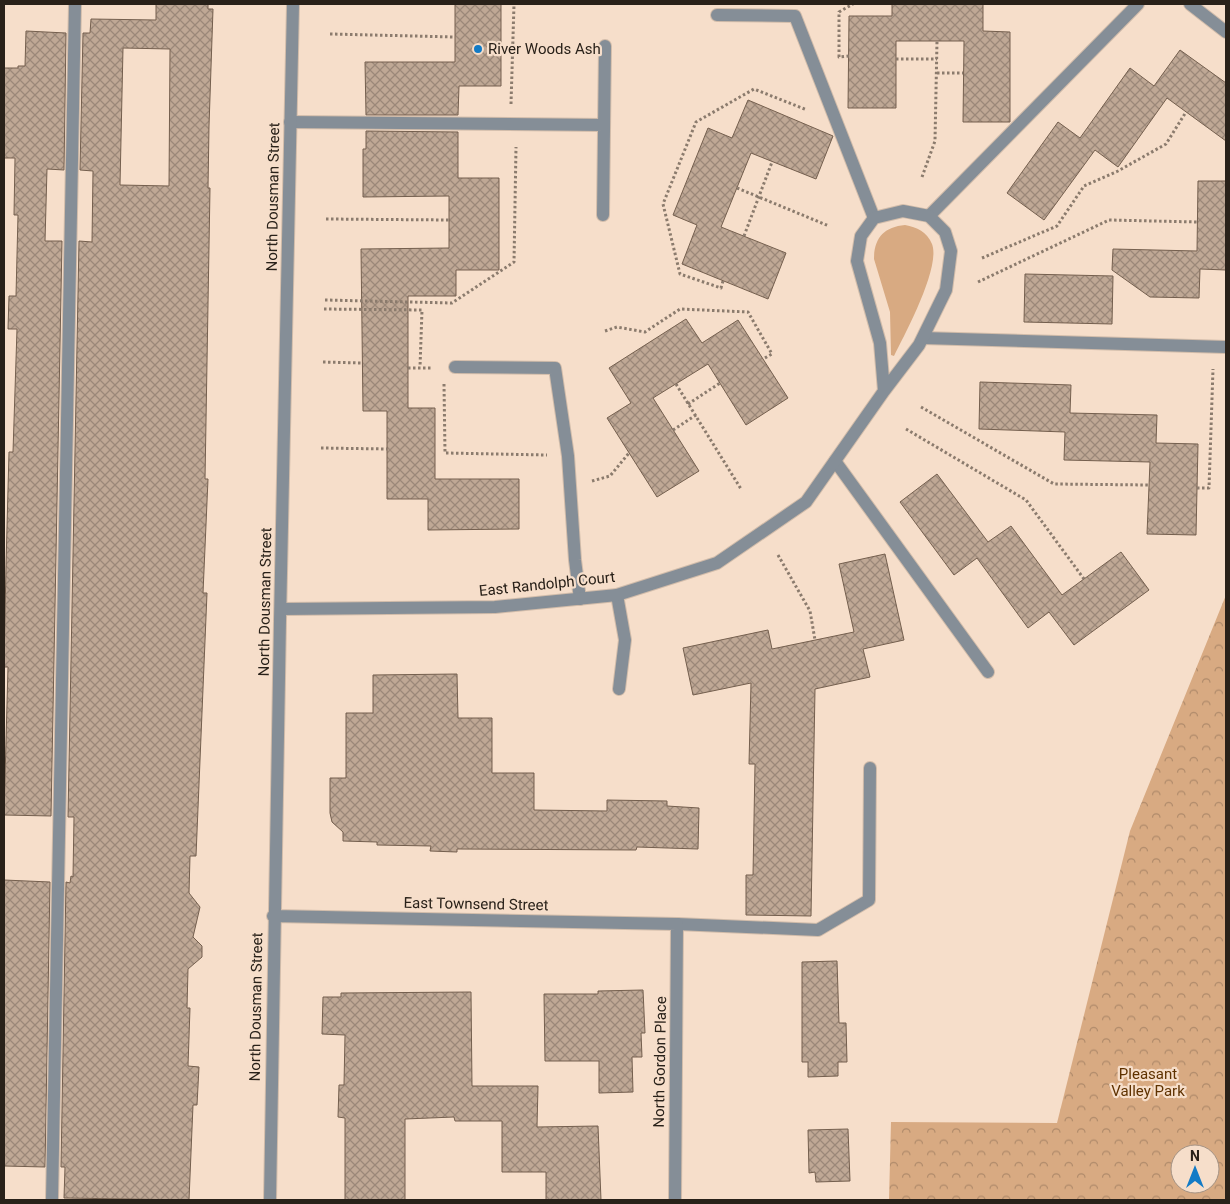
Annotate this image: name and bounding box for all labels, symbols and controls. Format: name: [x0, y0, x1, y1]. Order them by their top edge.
place label: River Woods Ash: [488, 40, 601, 58]
marker: River Woods Ash: [472, 43, 484, 55]
street label: North Dousman Street: [263, 122, 283, 272]
street label: North Dousman Street: [255, 527, 275, 677]
street label: East Randolph Court: [478, 568, 616, 600]
street label: East Townsend Street: [403, 894, 549, 914]
street label: North Dousman Street: [246, 932, 266, 1082]
street label: North Gordon Place: [650, 996, 670, 1128]
park label: Pleasant Valley Park: [1111, 1065, 1185, 1100]
north arrow: [1170, 1144, 1220, 1194]
text: N: [1190, 1148, 1200, 1164]

